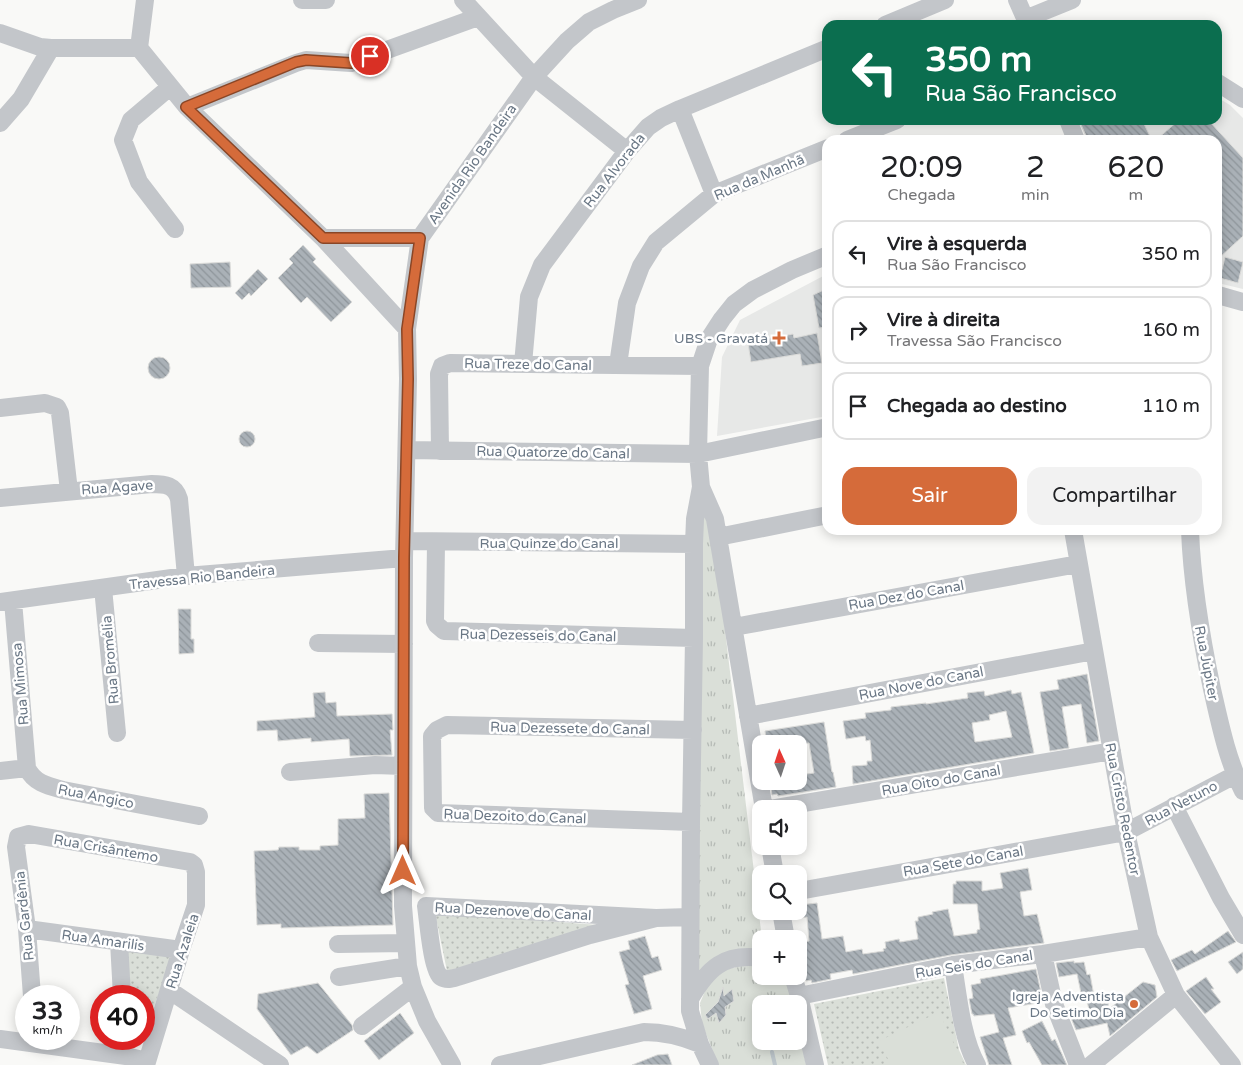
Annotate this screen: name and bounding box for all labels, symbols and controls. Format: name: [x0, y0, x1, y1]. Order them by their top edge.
pin: [349, 35, 391, 77]
text: 350 m: [925, 39, 1032, 81]
icon: left: [842, 40, 907, 105]
icon: arrive: [356, 42, 384, 70]
text: Rua São Francisco: [925, 81, 1117, 107]
street label: Avenida Rio Bandeira: [425, 101, 520, 228]
street label: Rua Alvorada: [580, 130, 649, 211]
text: 20:09: [880, 149, 963, 186]
text: 2: [1026, 149, 1045, 186]
text: 620: [1108, 149, 1164, 186]
street label: Rua da Manhã: [711, 151, 807, 204]
text: Chegada: [888, 185, 956, 205]
text: min: [1021, 185, 1050, 205]
text: m: [1128, 185, 1143, 205]
text: Vire à esquerda: [887, 233, 1027, 255]
icon: left: [844, 240, 872, 268]
text: 350 m: [1142, 243, 1200, 265]
text: Rua São Francisco: [887, 255, 1027, 275]
text: Vire à direita: [887, 309, 1000, 331]
icon: right: [844, 316, 872, 344]
text: 160 m: [1142, 319, 1200, 341]
place label: UBS - Gravatá: [674, 330, 768, 347]
marker: UBS - Gravatá: [772, 331, 786, 345]
text: Travessa São Francisco: [887, 331, 1062, 351]
street label: Rua Treze do Canal: [464, 355, 592, 374]
icon: arrive: [844, 392, 872, 420]
text: Chegada ao destino: [887, 395, 1067, 417]
text: 110 m: [1142, 395, 1200, 417]
street label: Rua Quatorze do Canal: [476, 443, 630, 462]
button: Sair: [842, 467, 1017, 525]
button: Compartilhar: [1027, 467, 1202, 525]
street label: Rua Agave: [80, 476, 154, 498]
street label: Rua Quinze do Canal: [480, 535, 618, 552]
street label: Travessa Rio Bandeira: [128, 561, 276, 594]
street label: Rua Dez do Canal: [847, 577, 965, 614]
street label: Rua Bromélia: [98, 615, 123, 705]
street label: Rua Júpiter: [1191, 624, 1222, 703]
street label: Rua Dezesseis do Canal: [459, 626, 617, 645]
street label: Rua Mimosa: [8, 642, 33, 726]
street label: Rua Nove do Canal: [857, 663, 985, 704]
street label: Rua Dezessete do Canal: [490, 719, 650, 738]
north arrow: [752, 735, 808, 790]
map controls: [752, 735, 807, 1050]
street label: Rua Cristo Redentor: [1101, 741, 1144, 877]
street label: Rua Oito do Canal: [880, 762, 1002, 799]
street label: Rua Netuno: [1142, 777, 1220, 830]
street label: Rua Angico: [56, 781, 135, 812]
button: sound: [752, 800, 807, 855]
street label: Rua Dezoito do Canal: [443, 806, 587, 827]
street label: Rua Crisântemo: [52, 831, 160, 866]
street label: Rua Sete do Canal: [902, 843, 1025, 880]
position arrow: [376, 844, 428, 896]
button: search: [752, 865, 807, 920]
street label: Rua Gardênia: [11, 870, 38, 962]
street label: Rua Dezenove do Canal: [434, 899, 592, 924]
street label: Rua Azaleia: [162, 911, 203, 991]
street label: Rua Amarilis: [60, 926, 146, 955]
button: +: [752, 930, 807, 985]
street label: Rua Seis do Canal: [914, 947, 1034, 982]
speed limit sign: 40: [90, 985, 155, 1050]
place label: Igreja Adventista Do Setimo Dia: [1012, 988, 1124, 1021]
button: −: [752, 995, 807, 1050]
text: 33: [32, 996, 63, 1026]
marker: Igreja Adventista Do Setimo Dia: [1128, 998, 1140, 1010]
text: km/h: [32, 1023, 63, 1037]

